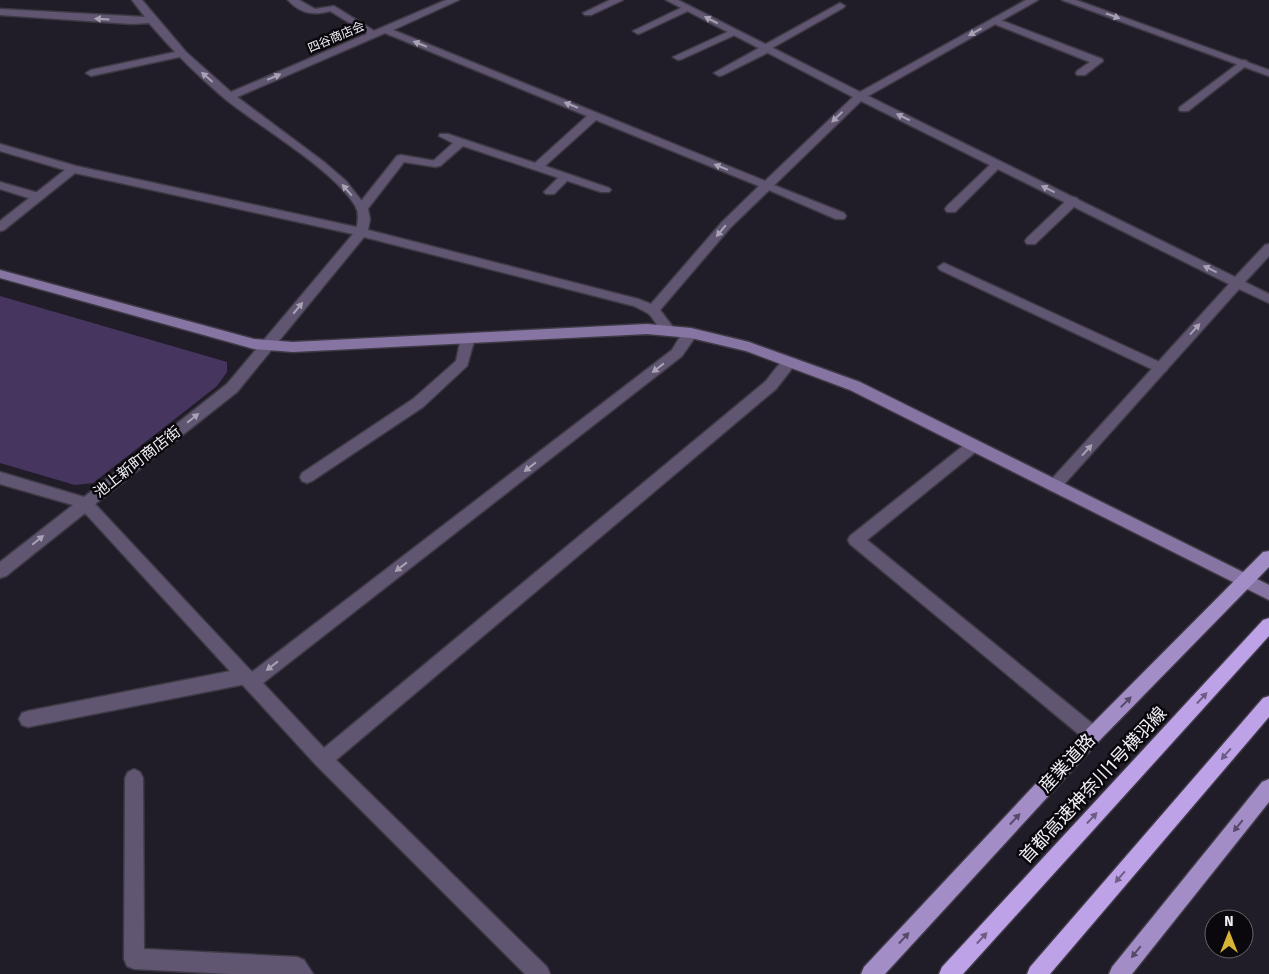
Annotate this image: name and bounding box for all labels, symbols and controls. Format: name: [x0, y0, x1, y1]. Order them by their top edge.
one-way arrow: [1105, 13, 1120, 20]
one-way arrow: [94, 14, 110, 22]
one-way arrow: [704, 16, 718, 24]
street label: 四谷商店会: [306, 19, 366, 55]
one-way arrow: [967, 28, 982, 36]
one-way arrow: [413, 40, 427, 48]
one-way arrow: [201, 71, 213, 83]
one-way arrow: [267, 73, 281, 81]
one-way arrow: [564, 101, 578, 109]
one-way arrow: [832, 111, 844, 123]
one-way arrow: [896, 113, 910, 121]
one-way arrow: [713, 163, 728, 171]
one-way arrow: [341, 184, 353, 196]
one-way arrow: [1041, 185, 1056, 194]
one-way arrow: [715, 224, 726, 237]
one-way arrow: [1203, 265, 1217, 273]
one-way arrow: [292, 301, 303, 314]
one-way arrow: [1190, 323, 1201, 336]
one-way arrow: [651, 363, 665, 373]
one-way arrow: [186, 413, 199, 424]
street label: 池上新町商店街: [90, 423, 184, 501]
one-way arrow: [1081, 443, 1092, 456]
one-way arrow: [524, 462, 537, 473]
one-way arrow: [31, 535, 44, 546]
one-way arrow: [395, 561, 408, 572]
one-way arrow: [265, 661, 279, 671]
one-way arrow: [1196, 692, 1207, 705]
one-way arrow: [1120, 696, 1132, 708]
street label: 首都高速神奈川1号横羽線: [1015, 702, 1171, 868]
street label: 産業道路: [1034, 729, 1100, 797]
one-way arrow: [1220, 748, 1232, 760]
one-way arrow: [1009, 813, 1020, 826]
one-way arrow: [1086, 813, 1098, 825]
one-way arrow: [1233, 819, 1244, 832]
one-way arrow: [1114, 871, 1126, 883]
north arrow: [1204, 909, 1254, 959]
text: N: [1224, 913, 1234, 930]
one-way arrow: [898, 933, 910, 945]
one-way arrow: [976, 933, 988, 945]
one-way arrow: [1131, 945, 1142, 958]

